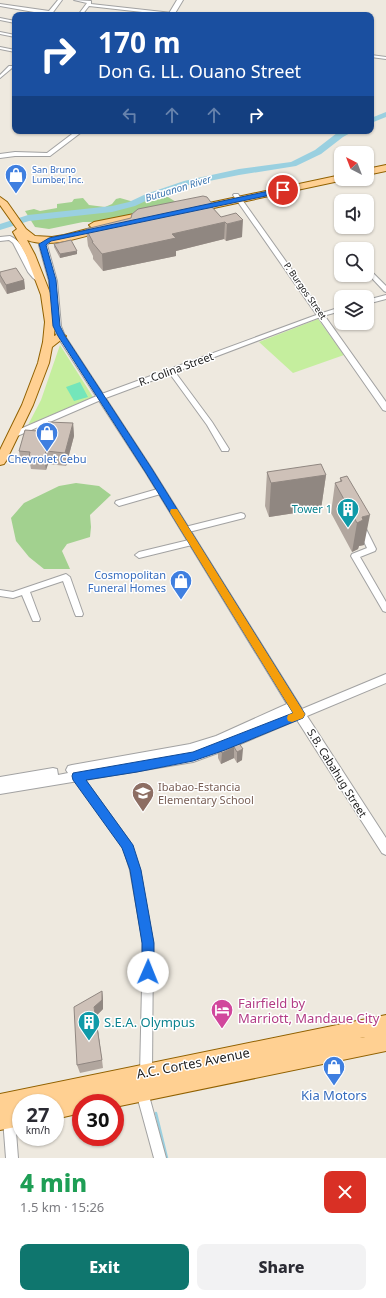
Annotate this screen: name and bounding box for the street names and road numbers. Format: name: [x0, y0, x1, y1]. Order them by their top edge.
street label: P. Burgos Street: [281, 260, 330, 322]
street label: R. Colina Street: [136, 348, 215, 389]
street label: S.B. Cabahug Street: [304, 726, 371, 820]
street label: A.C. Cortes Avenue: [135, 1043, 251, 1083]

